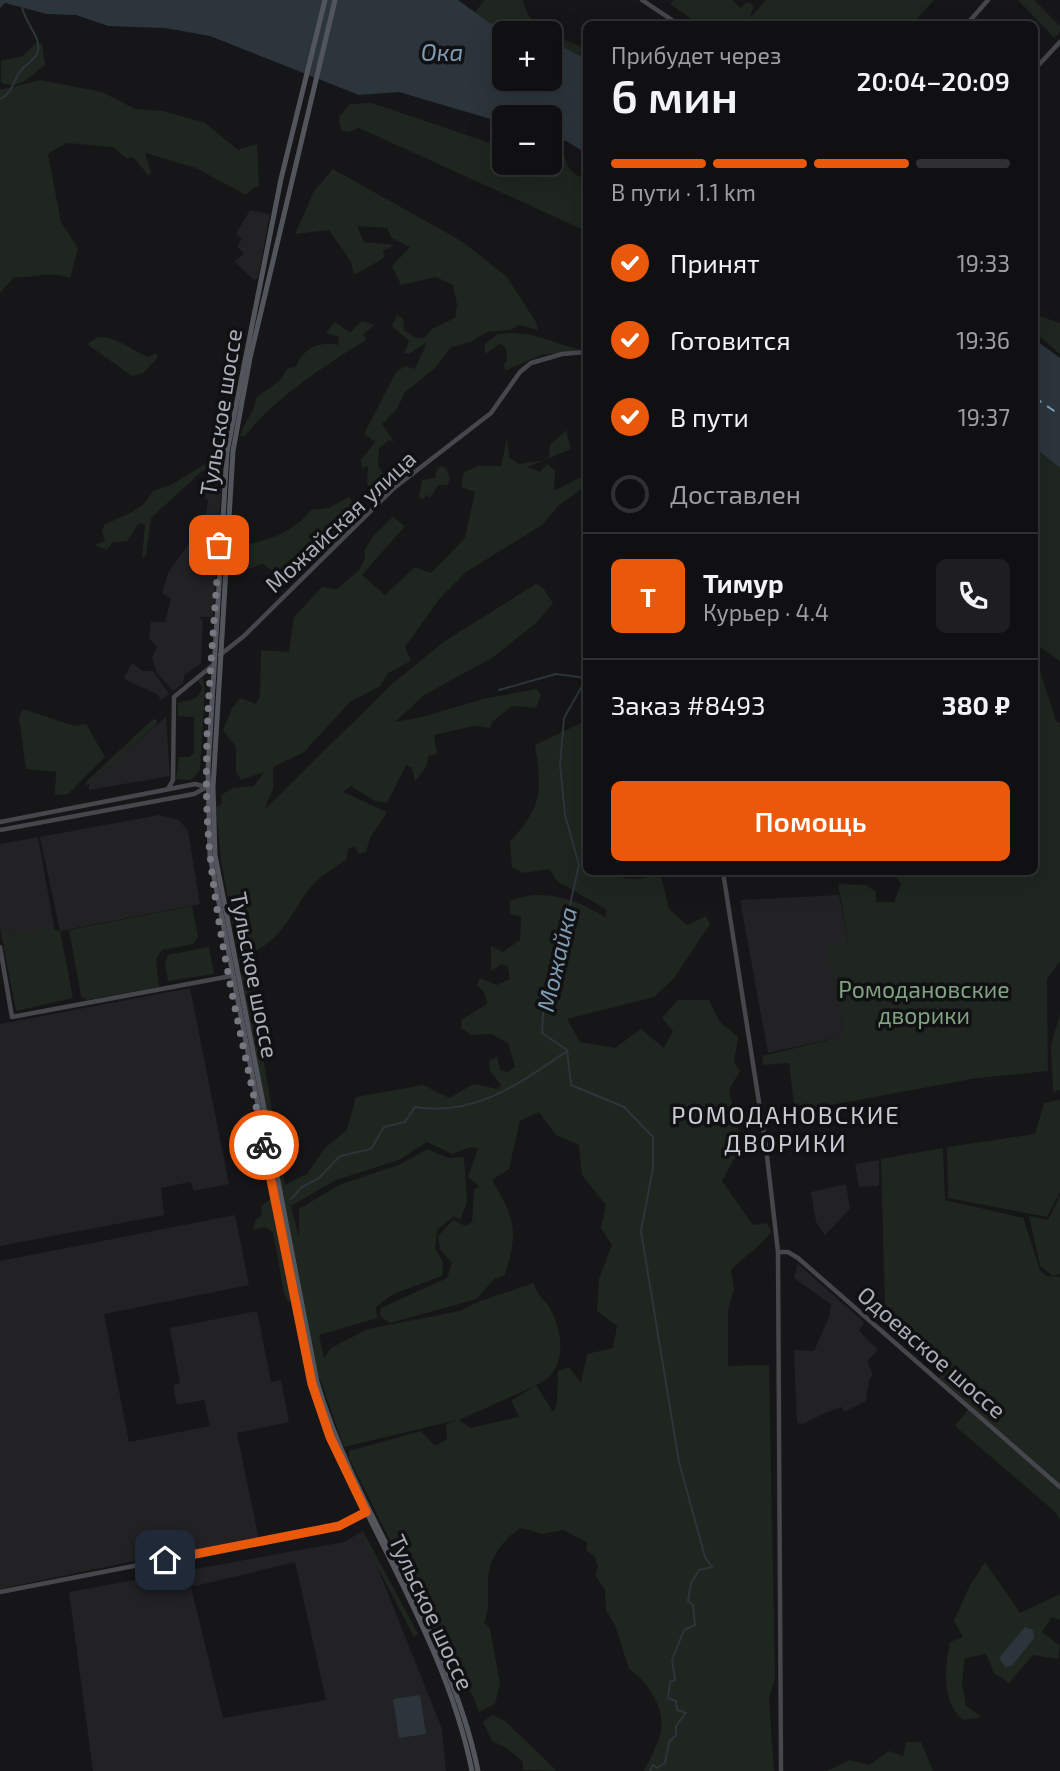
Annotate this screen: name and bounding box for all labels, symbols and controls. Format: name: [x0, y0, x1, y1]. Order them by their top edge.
map controls: [492, 21, 562, 175]
button: +: [492, 21, 562, 91]
water label: Ока: [421, 37, 463, 66]
text: Прибудет через: [611, 41, 781, 69]
text: 20:04–20:09: [857, 65, 1010, 96]
text: 6 мин: [611, 67, 738, 122]
button: −: [492, 105, 562, 175]
text: В пути · 1.1 km: [611, 178, 756, 206]
icon: check: [611, 244, 649, 282]
text: Принят: [670, 247, 760, 278]
text: 19:33: [957, 249, 1010, 277]
icon: check: [611, 321, 649, 359]
text: Готовится: [670, 324, 791, 355]
text: 19:36: [956, 326, 1010, 354]
street label: Тульское шоссе: [193, 327, 248, 498]
icon: check: [611, 398, 649, 436]
text: В пути: [670, 401, 749, 432]
text: 19:37: [958, 403, 1010, 431]
street label: Можайская улица: [259, 444, 422, 599]
text: Доставлен: [670, 478, 801, 509]
pin: [189, 515, 249, 575]
icon: bag: [200, 526, 238, 564]
button: phone: [936, 559, 1010, 633]
text: Тимур: [703, 567, 784, 598]
text: Т: [640, 581, 656, 612]
text: Курьер · 4.4: [703, 598, 829, 626]
text: Заказ #8493: [611, 689, 766, 720]
text: 380 ₽: [942, 689, 1010, 720]
button: Помощь: [611, 781, 1010, 861]
street label: Тульское шоссе: [224, 890, 285, 1061]
water label: Можайка: [530, 904, 582, 1014]
park label: Ромодановские дворики: [838, 975, 1010, 1029]
district label: РОМОДАНОВСКИЕ ДВОРИКИ: [671, 1100, 901, 1157]
courier: [229, 1110, 299, 1180]
icon: bike: [245, 1126, 283, 1164]
street label: Одоевское шоссе: [852, 1280, 1012, 1424]
pin: [135, 1530, 195, 1590]
street label: Тульское шоссе: [383, 1530, 480, 1695]
icon: home: [146, 1541, 184, 1579]

